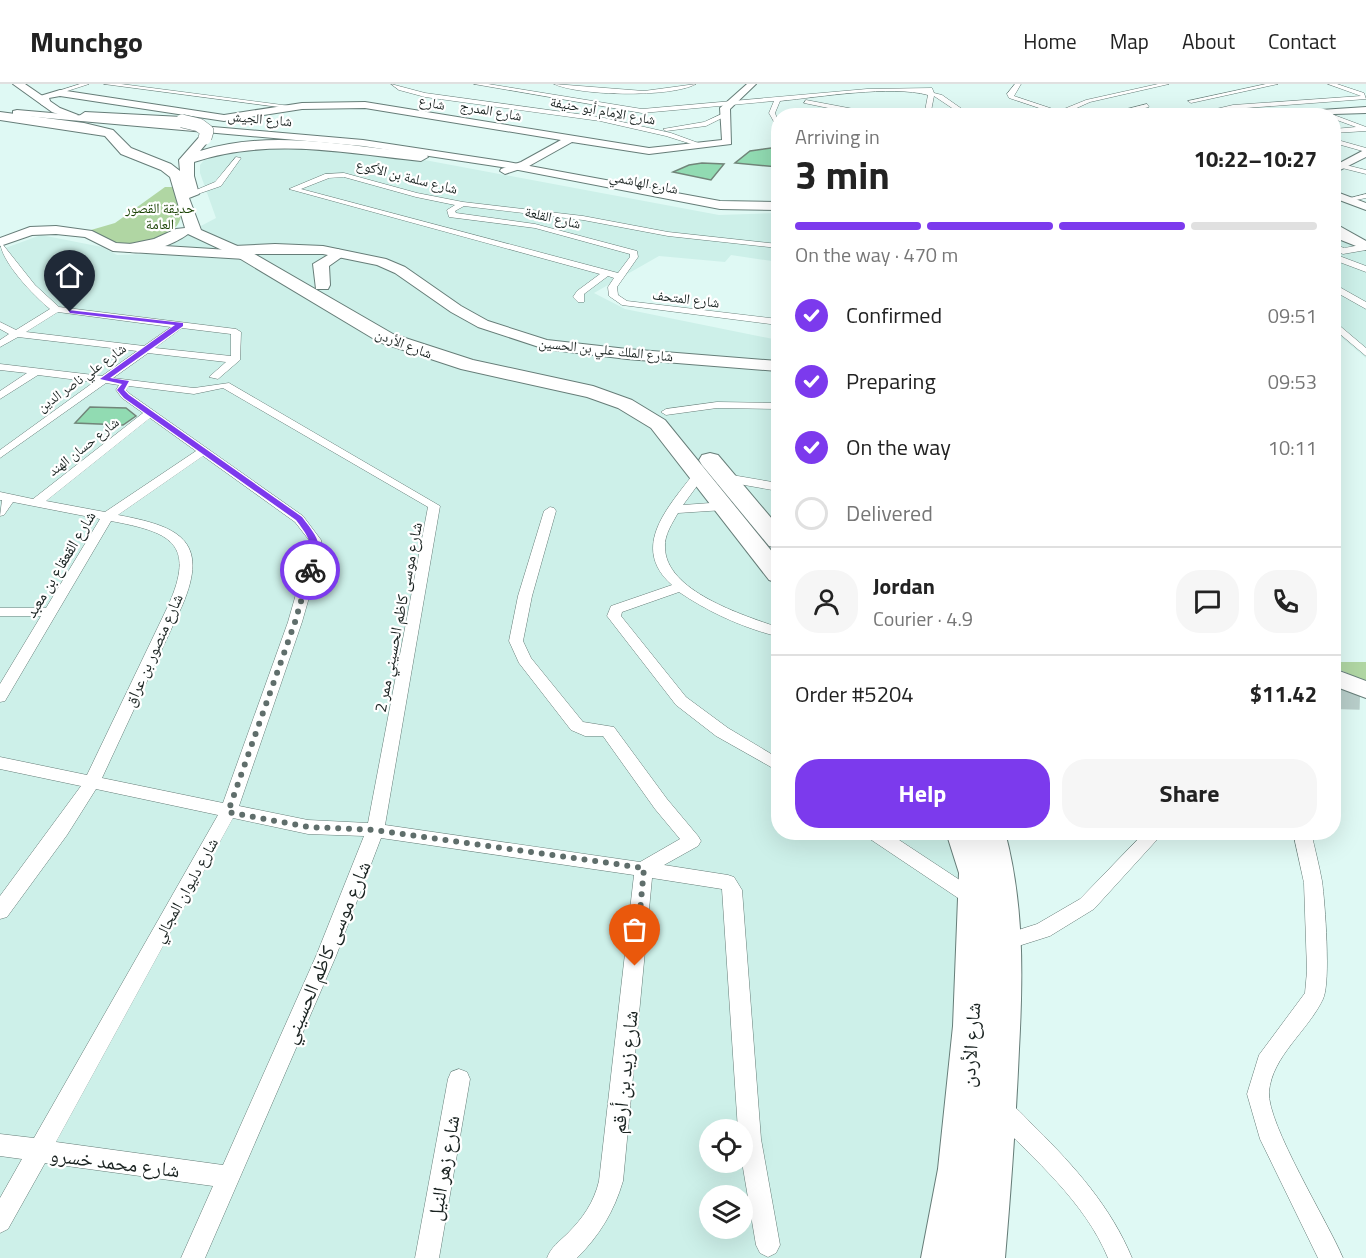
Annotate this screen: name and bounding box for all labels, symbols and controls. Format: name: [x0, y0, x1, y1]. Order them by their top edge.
text: Munchgo: [30, 20, 143, 63]
text: Home: [1023, 25, 1077, 57]
text: Map: [1110, 25, 1149, 57]
text: About: [1182, 25, 1235, 57]
text: Contact: [1268, 25, 1336, 57]
street label: شارع: [417, 89, 447, 115]
street label: شارع الإمام أبو حنيفة: [549, 90, 657, 130]
street label: شارع المدرج: [458, 94, 524, 126]
street label: شارع الجيش: [227, 105, 293, 131]
text: Arriving in: [795, 121, 880, 152]
text: 10:22–10:27: [1194, 142, 1317, 176]
text: 3 min: [795, 145, 890, 204]
street label: شارع سلمة بن الأكوع: [354, 153, 460, 199]
street label: شارع الهاشمي: [608, 165, 680, 200]
park label: حديقة القصور العامة: [124, 197, 195, 234]
street label: شارع القلعة: [523, 200, 583, 234]
text: On the way · 470 m: [795, 239, 958, 270]
pin: [44, 250, 95, 312]
icon: home: [53, 259, 86, 292]
street label: شارع المتحف: [651, 283, 721, 313]
text: Confirmed: [846, 298, 942, 332]
icon: check: [795, 299, 828, 332]
text: 09:51: [1268, 300, 1317, 331]
street label: شارع الأردن: [372, 323, 436, 363]
street label: شارع الملك علي بن الحسين: [538, 331, 674, 368]
street label: شارع علي ناصر الدين: [32, 337, 131, 418]
text: Preparing: [846, 364, 936, 398]
icon: check: [795, 365, 828, 398]
text: 09:53: [1268, 366, 1317, 397]
street label: شارع حسان الهند: [43, 412, 123, 480]
text: On the way: [846, 430, 951, 464]
icon: check: [795, 431, 828, 464]
text: 10:11: [1268, 432, 1317, 463]
text: Delivered: [846, 496, 933, 530]
street label: شارع القعقاع بن معبد: [19, 506, 101, 622]
street label: شارع موسى كاظم الحسيني ممر 2: [368, 520, 429, 714]
courier: [280, 540, 340, 600]
icon: bike: [294, 554, 327, 587]
text: Jordan: [873, 569, 935, 603]
button: person: [795, 570, 858, 633]
button: chat: [1176, 570, 1239, 633]
button: phone: [1254, 570, 1317, 633]
street label: شارع منصور بن عراق: [117, 590, 189, 710]
text: Courier · 4.9: [873, 603, 973, 634]
text: Order #5204: [795, 677, 914, 711]
text: $11.42: [1250, 677, 1317, 711]
button: Help: [795, 759, 1050, 828]
button: Share: [1062, 759, 1317, 828]
street label: شارع دليوان المجالي: [146, 833, 225, 947]
street label: شارع موسى كاظم الحسيني: [273, 856, 380, 1049]
pin: [609, 904, 660, 966]
icon: bag: [618, 913, 651, 946]
street label: شارع الأردن: [952, 1001, 988, 1089]
street label: شارع زيد بن أرقم: [602, 1009, 646, 1135]
street label: شارع زهر النيل: [418, 1113, 468, 1223]
map controls: [699, 1119, 753, 1239]
button: locate: [699, 1119, 753, 1173]
street label: شارع محمد خسرو: [48, 1139, 182, 1185]
button: layers: [699, 1185, 753, 1239]

